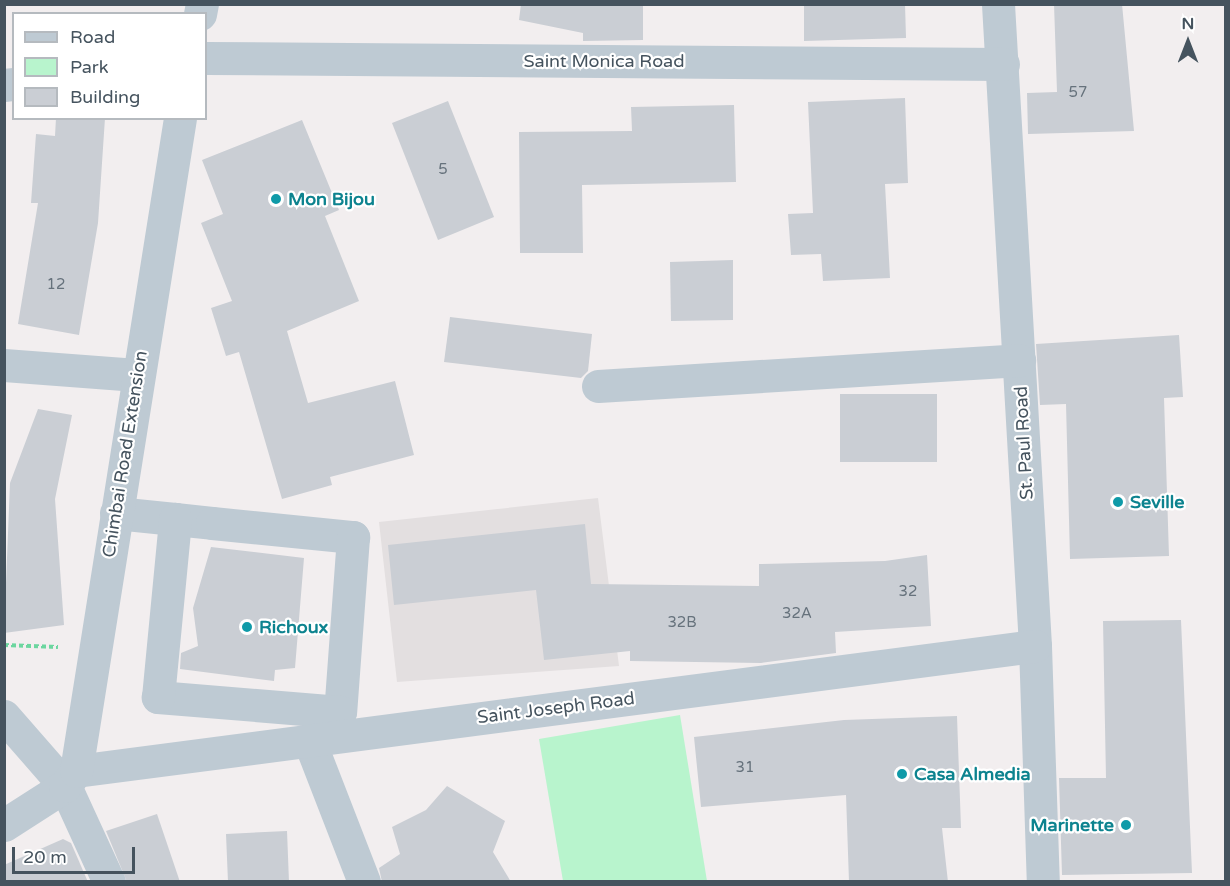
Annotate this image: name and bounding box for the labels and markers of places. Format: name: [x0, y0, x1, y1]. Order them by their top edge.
place label: Mon Bijou: [288, 188, 375, 210]
marker: Mon Bijou: [269, 192, 283, 206]
place label: Seville: [1130, 491, 1184, 513]
marker: Seville: [1111, 495, 1125, 509]
place label: Richoux: [259, 616, 328, 638]
marker: Richoux: [240, 620, 254, 634]
place label: Casa Almedia: [914, 763, 1031, 785]
marker: Casa Almedia: [895, 767, 909, 781]
place label: Marinette: [1030, 814, 1114, 836]
marker: Marinette: [1119, 818, 1133, 832]

